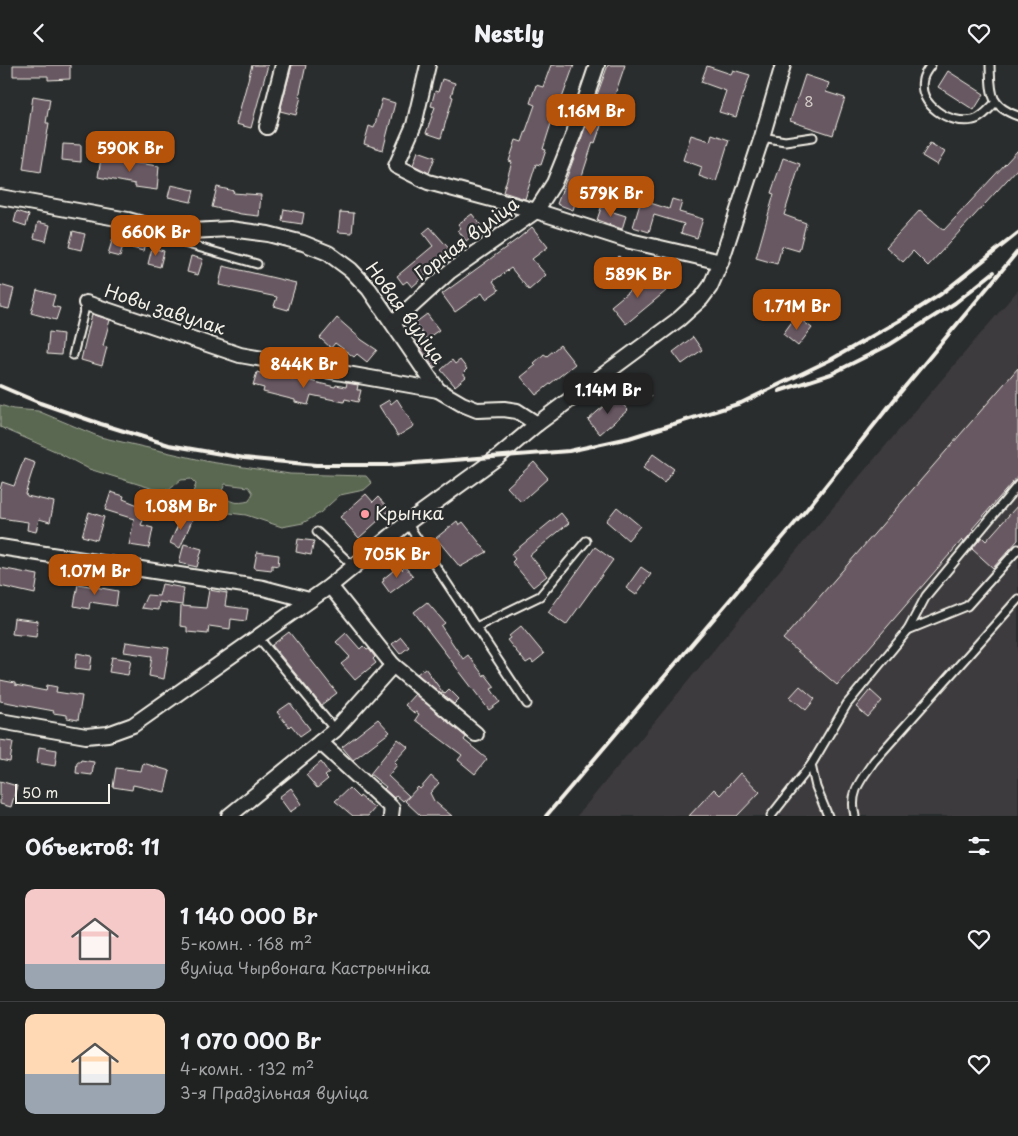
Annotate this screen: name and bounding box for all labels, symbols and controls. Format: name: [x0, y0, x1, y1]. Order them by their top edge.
text: Nestly: [474, 16, 544, 49]
icon: back: [25, 19, 53, 47]
icon: heart: [965, 19, 993, 47]
house number: 8: [804, 89, 814, 112]
pin: 1.16M Br: [539, 93, 643, 136]
text: 1.16M Br: [557, 98, 625, 122]
pin: 590K Br: [84, 131, 176, 173]
text: 590K Br: [97, 135, 163, 159]
pin: 579K Br: [565, 175, 657, 218]
text: 579K Br: [579, 180, 643, 204]
street label: Горная вуліца: [408, 189, 524, 286]
pin: 660K Br: [110, 215, 202, 257]
text: 660K Br: [122, 219, 190, 243]
street label: Новая вуліца: [360, 256, 452, 369]
pin: 589K Br: [592, 257, 684, 299]
text: 589K Br: [605, 261, 671, 285]
street label: Новы завулак: [101, 276, 230, 341]
pin: 1.71M Br: [745, 289, 849, 331]
text: 1.71M Br: [764, 293, 830, 317]
pin: 844K Br: [258, 347, 350, 389]
text: 844K Br: [270, 351, 338, 375]
pin: 1.14M Br: [556, 373, 660, 415]
text: 1.14M Br: [575, 377, 641, 401]
pin: 1.08M Br: [129, 489, 233, 531]
text: 1.08M Br: [145, 493, 217, 517]
place label: Крынка: [375, 499, 445, 526]
marker: Крынка: [359, 508, 371, 520]
pin: 705K Br: [351, 537, 443, 579]
text: 705K Br: [364, 541, 430, 565]
pin: 1.07M Br: [43, 553, 147, 596]
text: 1.07M Br: [60, 558, 130, 582]
scale bar: [15, 781, 110, 804]
text: 50 m: [22, 782, 58, 803]
text: Объектов: 11: [25, 830, 160, 862]
icon: filters: [965, 832, 993, 860]
text: 1 140 000 Br: [180, 899, 318, 931]
icon: home: [65, 909, 125, 969]
icon: heart: [965, 925, 993, 953]
text: 5-комн. · 168 m²: [180, 931, 312, 955]
text: вуліца Чырвонага Кастрычніка: [180, 955, 430, 979]
text: 1 070 000 Br: [180, 1024, 321, 1056]
icon: home: [65, 1034, 125, 1094]
icon: heart: [965, 1050, 993, 1078]
text: 4-комн. · 132 m²: [180, 1056, 314, 1080]
text: 3-я Прадзільная вуліца: [180, 1080, 369, 1104]

